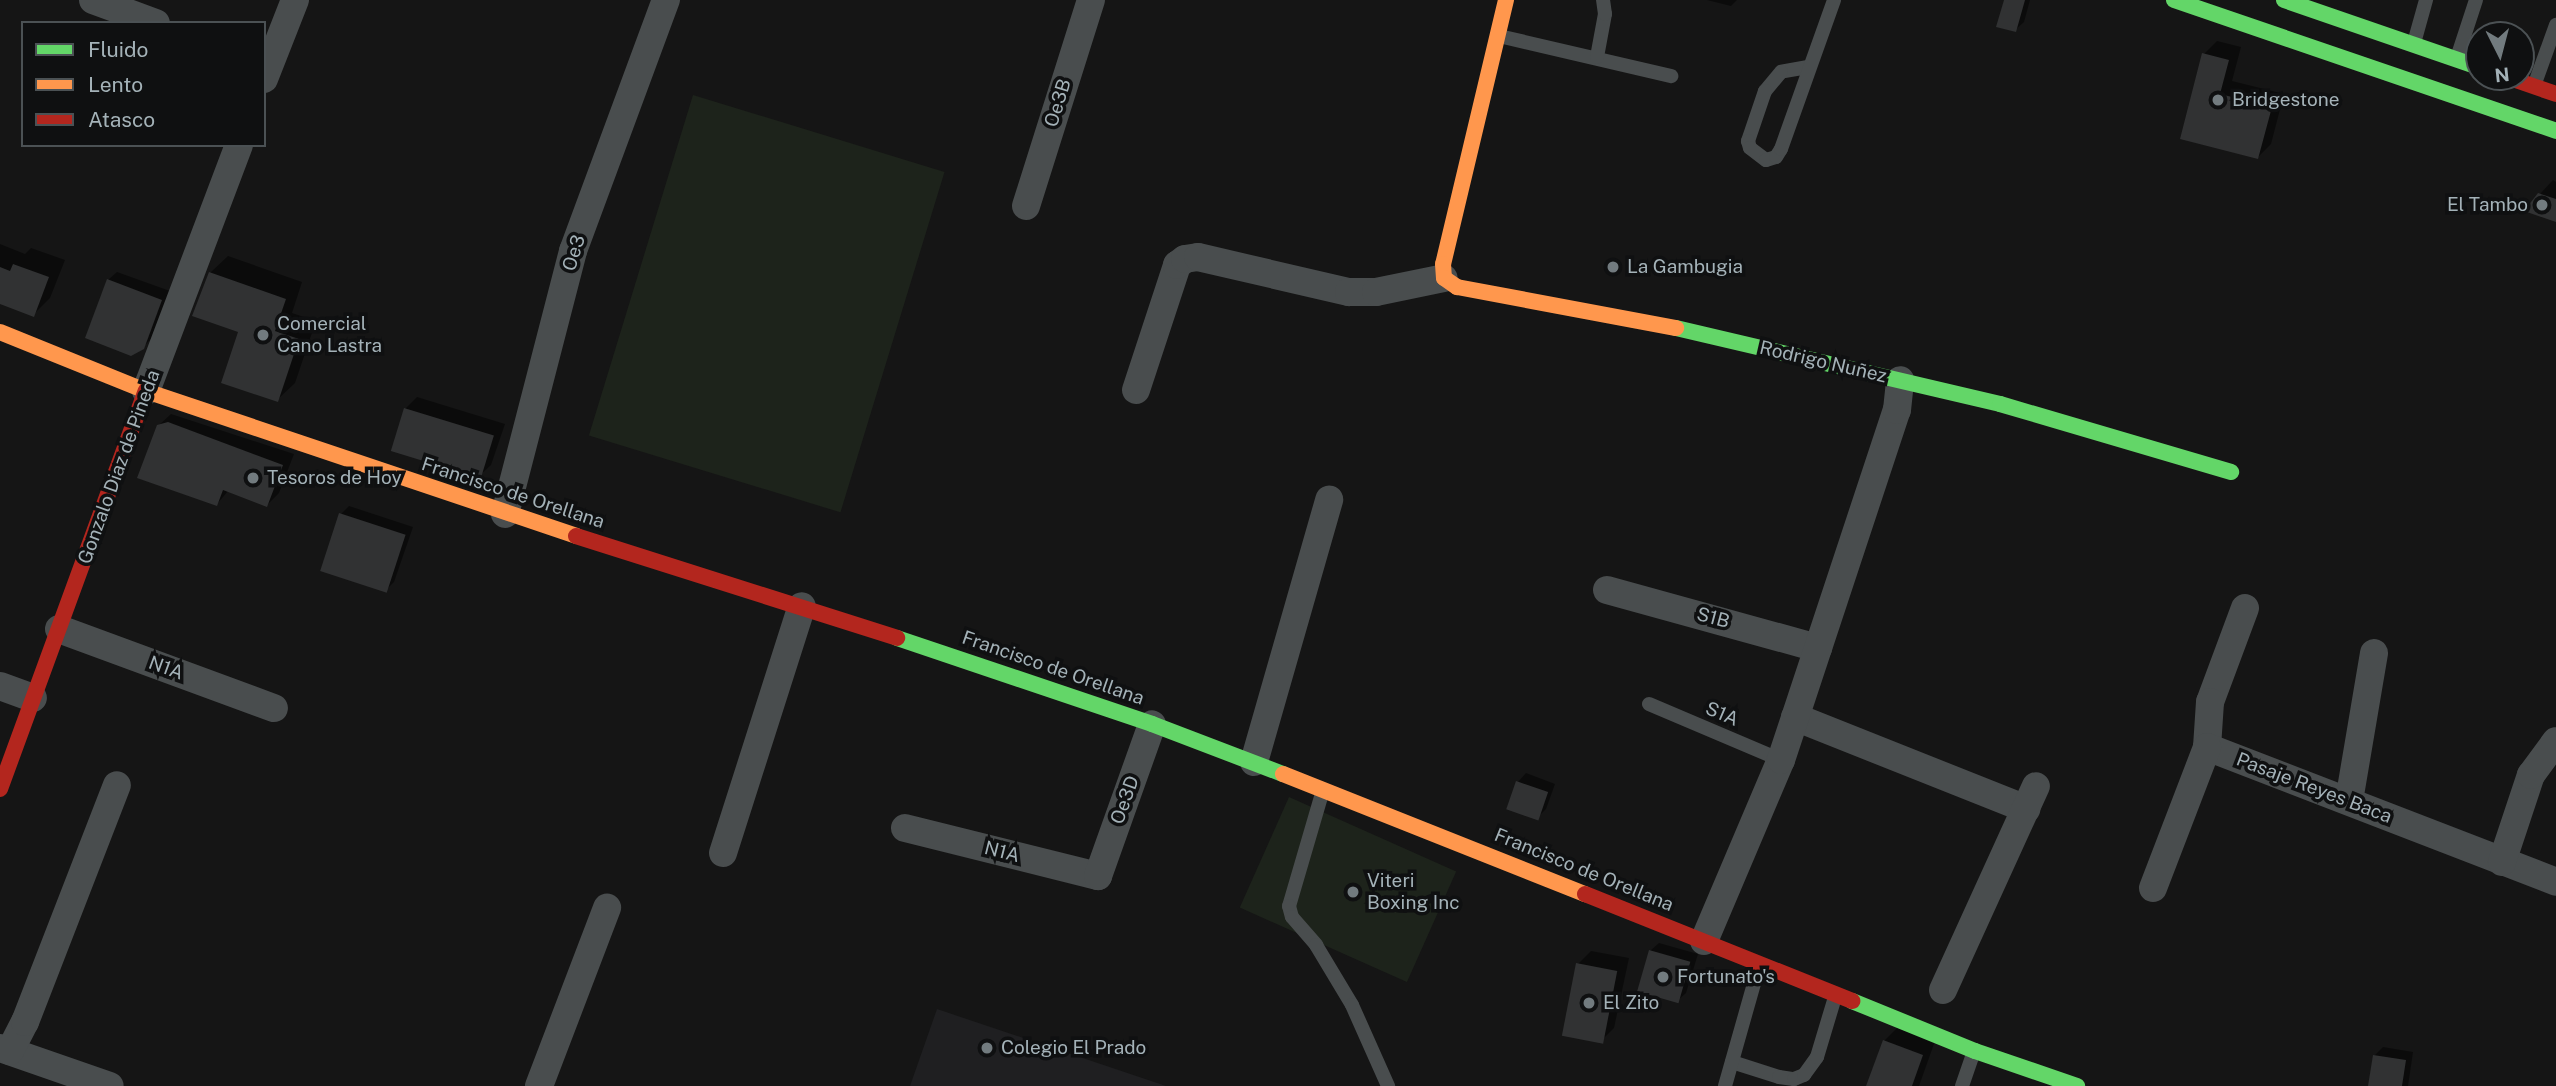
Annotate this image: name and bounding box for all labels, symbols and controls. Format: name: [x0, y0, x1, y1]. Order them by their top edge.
legend: [21, 21, 266, 147]
north arrow: [2465, 21, 2535, 91]
text: Fluido: [88, 37, 148, 62]
text: N: [2493, 63, 2511, 87]
text: Lento: [88, 72, 143, 97]
street label: Oe3B: [1040, 76, 1076, 130]
place label: Bridgestone: [2232, 89, 2339, 111]
marker: Bridgestone: [2210, 92, 2226, 108]
text: Atasco: [88, 107, 155, 132]
place label: El Tambo: [2447, 194, 2528, 216]
marker: El Tambo: [2534, 197, 2550, 213]
street label: Oe3: [558, 232, 590, 274]
place label: La Gambugia: [1627, 256, 1743, 278]
marker: La Gambugia: [1605, 259, 1621, 275]
place label: Comercial Cano Lastra: [277, 313, 382, 357]
marker: Comercial Cano Lastra: [255, 327, 271, 343]
street label: Rodrigo Nuñez: [1757, 336, 1889, 388]
street label: Gonzalo Diaz de Pineda: [73, 367, 165, 567]
street label: Francisco de Orellana: [418, 453, 608, 533]
place label: Tesoros de Hoy: [267, 467, 402, 489]
marker: Tesoros de Hoy: [245, 470, 261, 486]
street label: S1B: [1694, 603, 1732, 633]
street label: Francisco de Orellana: [959, 626, 1147, 710]
street label: N1A: [145, 651, 187, 685]
street label: S1A: [1702, 697, 1742, 731]
street label: Pasaje Reyes Baca: [2233, 748, 2395, 828]
street label: Oe3D: [1106, 773, 1144, 827]
street label: Francisco de Orellana: [1491, 824, 1677, 916]
street label: N1A: [982, 837, 1022, 867]
place label: Viteri Boxing Inc: [1367, 870, 1460, 914]
marker: Viteri Boxing Inc: [1345, 884, 1361, 900]
place label: Fortunato's: [1677, 966, 1775, 988]
marker: Fortunato's: [1655, 969, 1671, 985]
place label: El Zito: [1603, 992, 1659, 1014]
marker: El Zito: [1581, 995, 1597, 1011]
place label: Colegio El Prado: [1001, 1037, 1146, 1059]
marker: Colegio El Prado: [979, 1040, 995, 1056]

